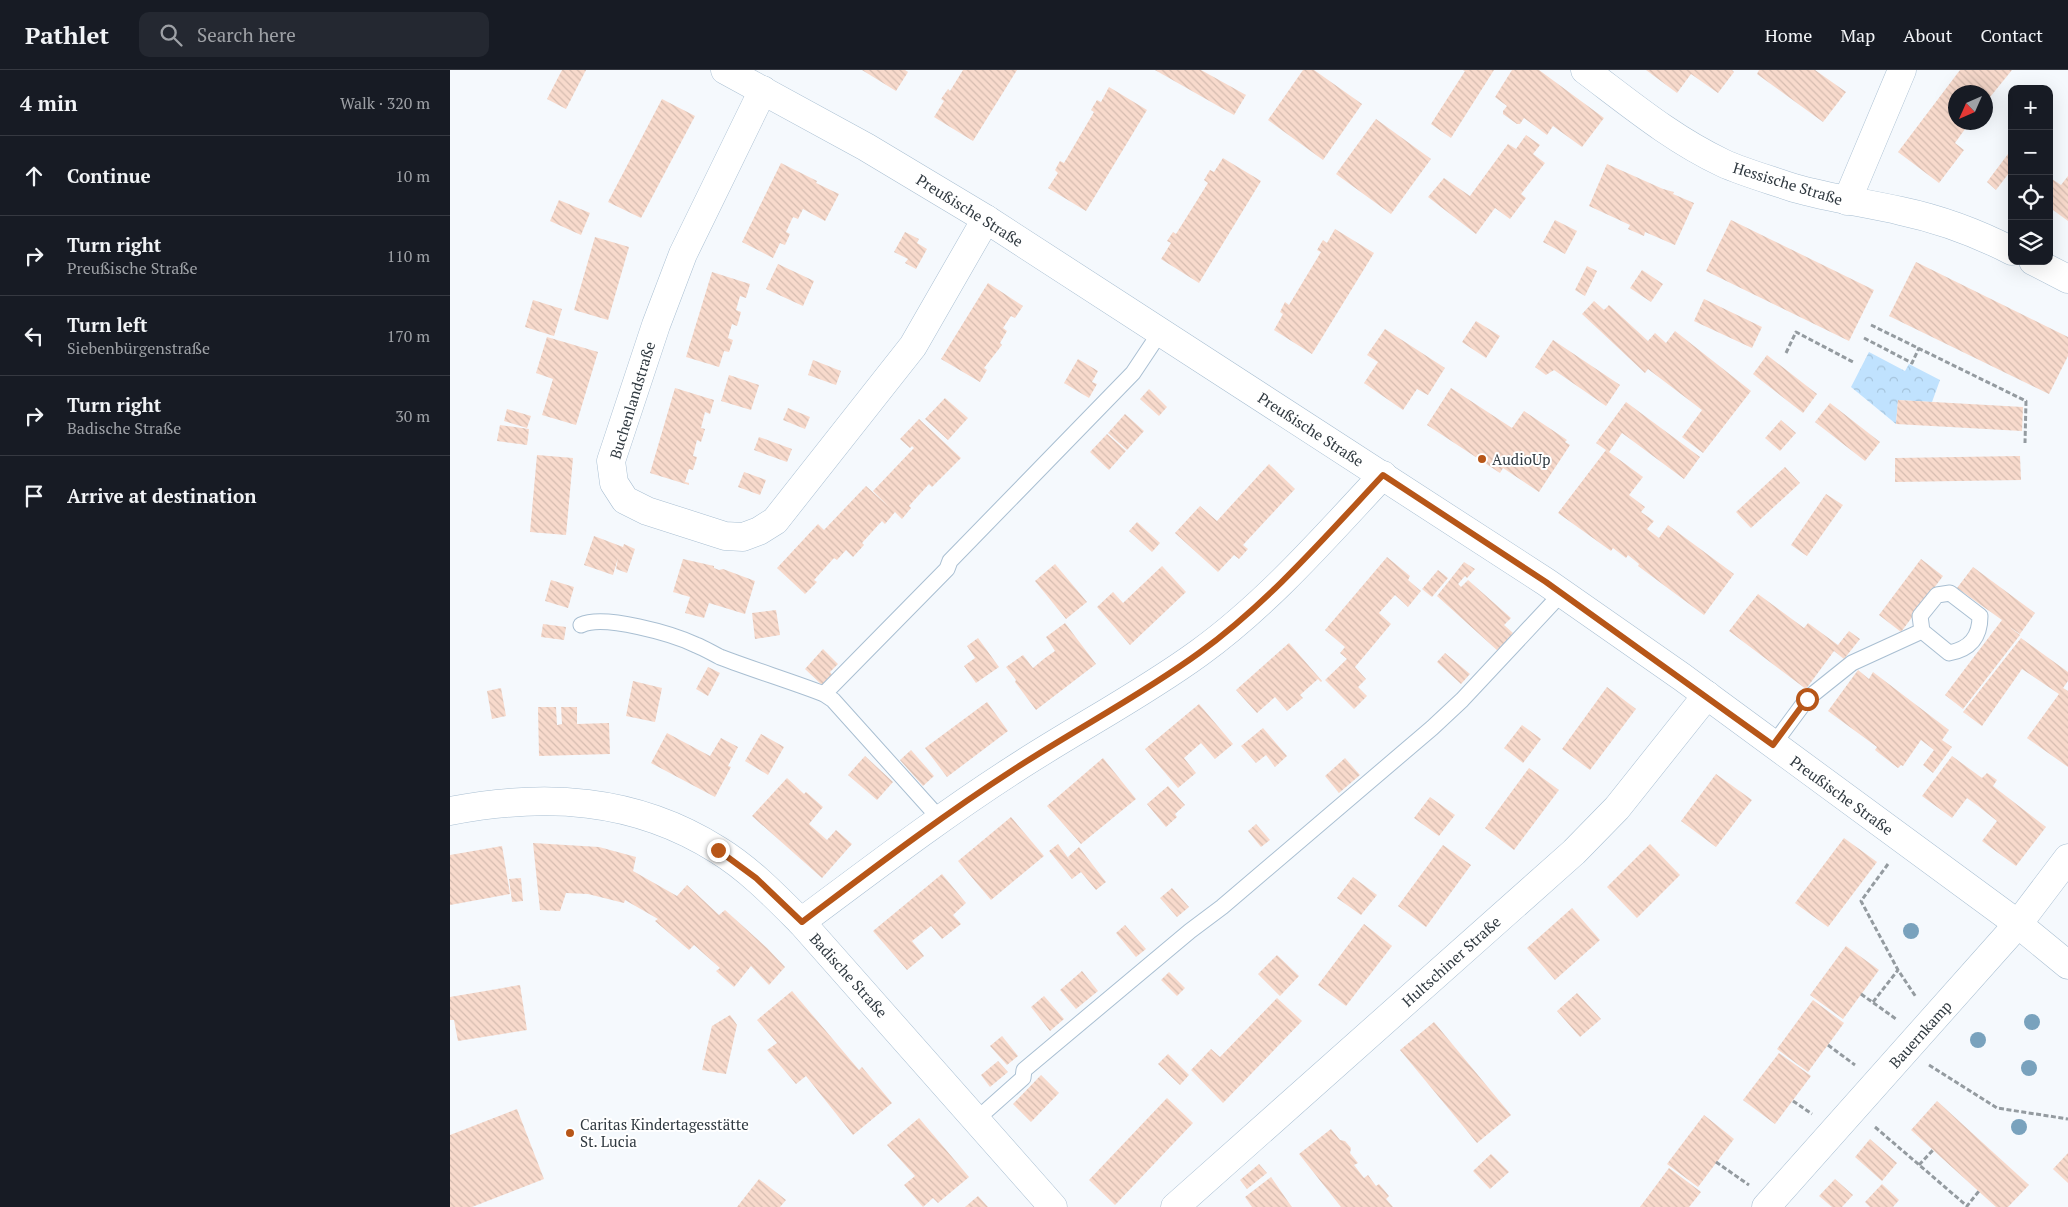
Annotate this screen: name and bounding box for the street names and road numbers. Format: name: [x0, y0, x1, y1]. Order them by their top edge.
street label: Hessische Straße: [1731, 157, 1845, 209]
street label: Preußische Straße: [913, 169, 1027, 251]
street label: Buchenlandstraße: [605, 339, 659, 461]
street label: Preußische Straße: [1254, 387, 1368, 471]
street label: Preußische Straße: [1787, 751, 1897, 839]
street label: Hultschiner Straße: [1397, 911, 1505, 1011]
street label: Badische Straße: [806, 928, 892, 1022]
street label: Bauernkamp: [1884, 996, 1956, 1072]

